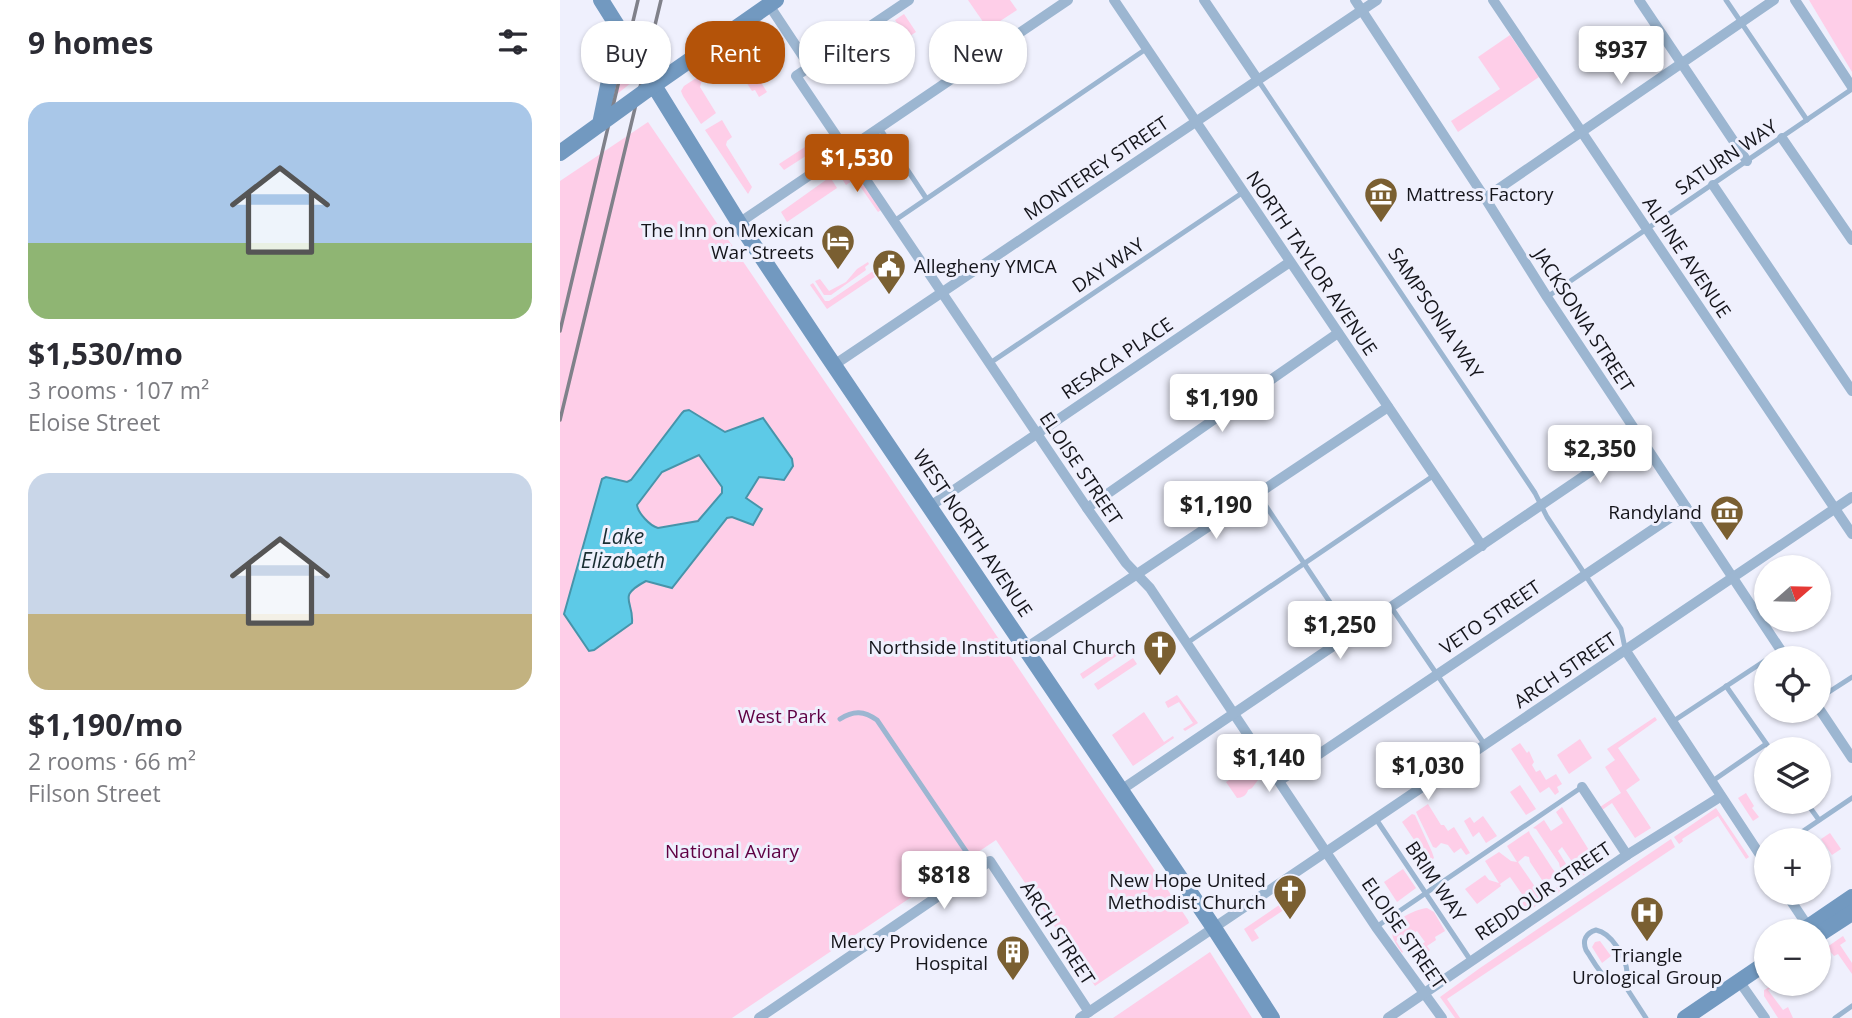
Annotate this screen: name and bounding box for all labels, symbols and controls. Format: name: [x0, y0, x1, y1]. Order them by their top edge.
chip: Buy: [581, 21, 671, 84]
chip: Rent: [685, 21, 785, 84]
chip: Filters: [799, 21, 915, 84]
chip: New: [929, 21, 1027, 84]
text: 9 homes: [28, 22, 153, 63]
icon: filters: [494, 23, 532, 61]
pin: $937: [1580, 27, 1662, 86]
text: $937: [1595, 33, 1647, 65]
street label: MONTEREY STREET: [1019, 110, 1174, 226]
street label: SATURN WAY: [1670, 113, 1782, 201]
pin: $1,530: [800, 134, 914, 194]
text: $1,530: [821, 141, 893, 173]
icon: home: [217, 147, 343, 273]
street label: NORTH TAYLOR AVENUE: [1240, 166, 1384, 360]
museum icon: Mattress Factory: [1362, 175, 1400, 224]
place label: Mattress Factory: [1406, 181, 1554, 207]
street label: ALPINE AVENUE: [1637, 191, 1737, 323]
place label: The Inn on Mexican War Streets: [641, 217, 814, 265]
hotel icon: The Inn on Mexican War Streets: [819, 222, 857, 271]
street label: DAY WAY: [1067, 231, 1149, 299]
street label: JACKSONIA STREET: [1527, 241, 1641, 397]
street label: SAMPSONIA WAY: [1382, 242, 1490, 384]
public building icon: Allegheny YMCA: [870, 247, 908, 296]
place label: Allegheny YMCA: [914, 253, 1057, 279]
street label: RESACA PLACE: [1056, 311, 1178, 405]
text: $1,530/mo: [28, 333, 183, 374]
text: 3 rooms · 107 m²: [28, 374, 209, 406]
pin: $1,190: [1165, 374, 1279, 434]
text: $1,190: [1186, 381, 1258, 413]
text: Eloise Street: [28, 406, 160, 438]
street label: ELOISE STREET: [1034, 407, 1129, 530]
pin: $2,350: [1543, 426, 1657, 485]
text: $2,350: [1564, 432, 1636, 464]
street label: WEST NORTH AVENUE: [907, 444, 1039, 622]
pin: $1,190: [1159, 482, 1273, 541]
text: $1,190: [1180, 488, 1252, 520]
museum icon: Randyland: [1708, 493, 1746, 542]
place label: Randyland: [1608, 499, 1702, 525]
icon: home: [217, 518, 343, 644]
water label: Lake Elizabeth: [581, 522, 665, 574]
north arrow: [1754, 555, 1830, 632]
map controls: [1754, 555, 1831, 996]
street label: VETO STREET: [1435, 573, 1546, 660]
pin: $1,250: [1283, 602, 1397, 661]
text: $1,250: [1304, 608, 1376, 640]
street label: ARCH STREET: [1508, 626, 1622, 714]
church icon: Northside Institutional Church: [1141, 628, 1179, 677]
place label: Northside Institutional Church: [868, 634, 1136, 660]
button: locate: [1754, 646, 1831, 723]
park label: West Park: [738, 703, 826, 729]
text: $1,190/mo: [28, 704, 183, 745]
pin: $1,140: [1212, 734, 1326, 794]
button: layers: [1754, 737, 1831, 814]
text: $1,140: [1233, 741, 1305, 773]
pin: $1,030: [1371, 742, 1485, 802]
text: 2 rooms · 66 m²: [28, 745, 196, 777]
text: $1,030: [1392, 749, 1464, 781]
text: Filson Street: [28, 777, 161, 809]
button: +: [1754, 828, 1831, 905]
street label: REDDOUR STREET: [1470, 835, 1617, 946]
street label: BRIM WAY: [1400, 836, 1473, 927]
park label: National Aviary: [665, 838, 799, 864]
pin: $818: [903, 852, 985, 911]
text: $818: [918, 858, 970, 890]
place label: New Hope United Methodist Church: [1107, 867, 1266, 915]
church icon: New Hope United Methodist Church: [1271, 872, 1309, 921]
street label: ELOISE STREET: [1356, 872, 1452, 994]
street label: ARCH STREET: [1015, 876, 1102, 990]
hospital icon: Triangle Urological Group: [1628, 894, 1666, 943]
button: −: [1754, 919, 1831, 996]
place label: Mercy Providence Hospital: [830, 928, 988, 976]
building icon: Mercy Providence Hospital: [994, 933, 1032, 982]
place label: Triangle Urological Group: [1572, 942, 1722, 990]

